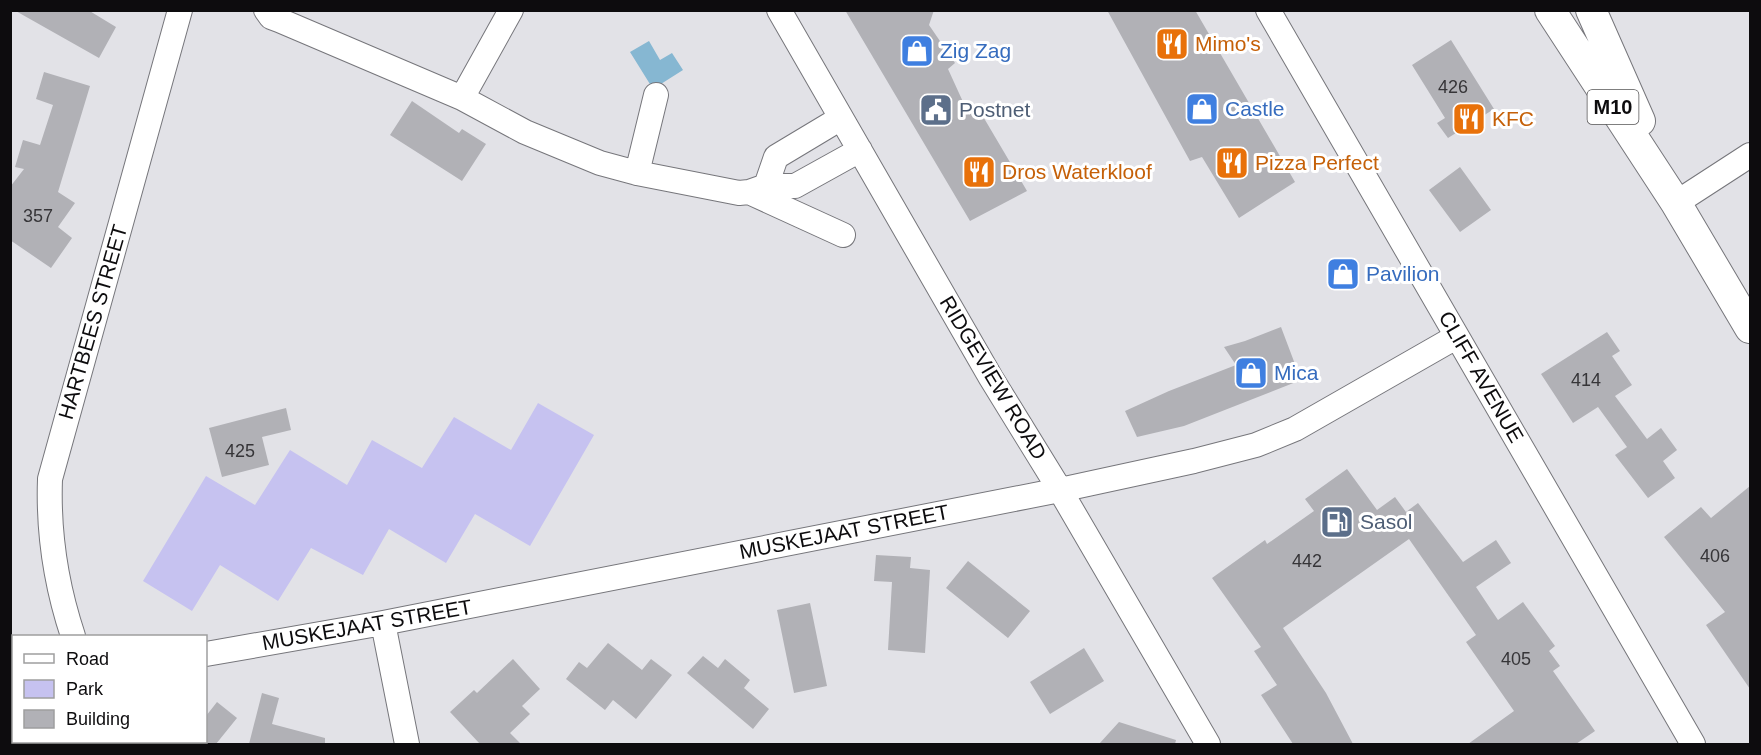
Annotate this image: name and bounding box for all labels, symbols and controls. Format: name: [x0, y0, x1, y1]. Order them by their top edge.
restaurant icon: Mimo's: [1154, 26, 1190, 62]
place label: Mimo's: [1195, 32, 1261, 55]
shop icon: Zig Zag: [899, 33, 935, 69]
place label: Zig Zag: [940, 39, 1011, 62]
house number: 426: [1438, 77, 1468, 97]
road number: M10: [1588, 90, 1638, 124]
shop icon: Castle: [1184, 91, 1220, 127]
public building icon: Postnet: [918, 92, 954, 128]
place label: Castle: [1225, 97, 1285, 120]
place label: Postnet: [959, 98, 1030, 121]
restaurant icon: KFC: [1451, 101, 1487, 137]
place label: KFC: [1492, 107, 1534, 130]
restaurant icon: Pizza Perfect: [1214, 145, 1250, 181]
place label: Pizza Perfect: [1255, 151, 1379, 174]
restaurant icon: Dros Waterkloof: [961, 154, 997, 190]
place label: Dros Waterkloof: [1002, 160, 1152, 183]
house number: 357: [23, 206, 53, 226]
street label: HARTBEES STREET: [54, 222, 131, 422]
shop icon: Pavilion: [1325, 256, 1361, 292]
place label: Pavilion: [1366, 262, 1440, 285]
street label: RIDGEVIEW ROAD: [935, 292, 1051, 464]
street label: CLIFF AVENUE: [1435, 307, 1528, 447]
shop icon: Mica: [1233, 355, 1269, 391]
place label: Mica: [1274, 361, 1319, 384]
house number: 414: [1571, 370, 1601, 390]
house number: 425: [225, 441, 255, 461]
street label: MUSKEJAAT STREET: [737, 500, 951, 563]
fuel station icon: Sasol: [1319, 504, 1355, 540]
place label: Sasol: [1360, 510, 1413, 533]
house number: 406: [1700, 546, 1730, 566]
house number: 442: [1292, 551, 1322, 571]
street label: MUSKEJAAT STREET: [260, 595, 474, 654]
legend: [12, 635, 207, 743]
text: Road: [66, 649, 109, 669]
house number: 405: [1501, 649, 1531, 669]
text: Park: [66, 679, 104, 699]
text: Building: [66, 709, 130, 729]

